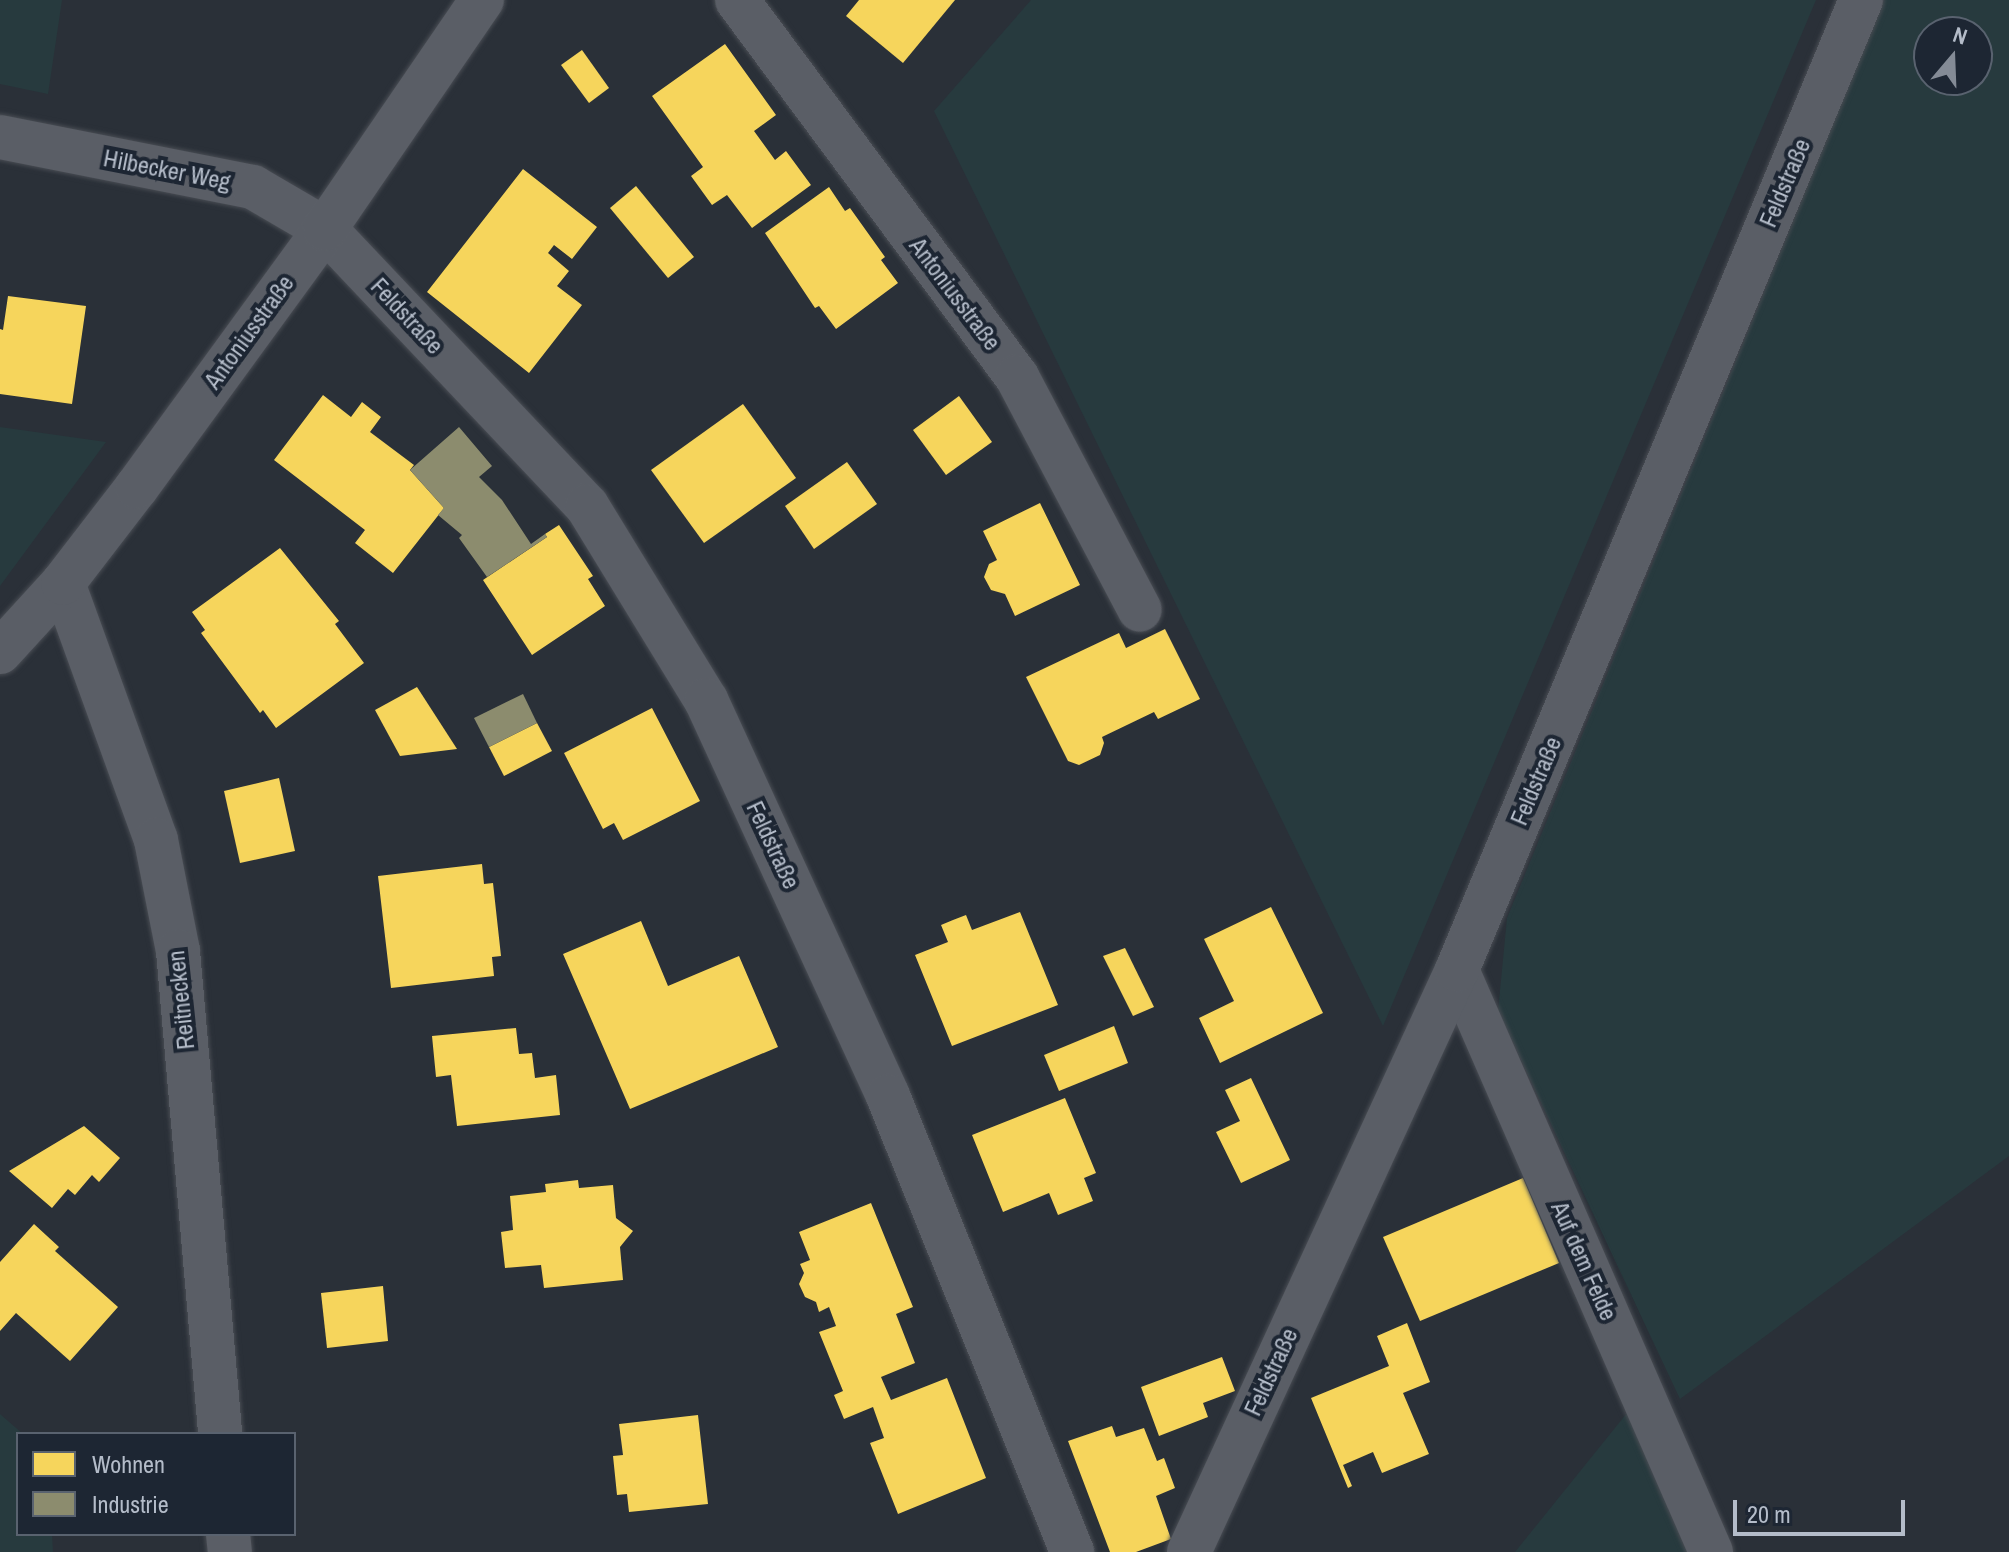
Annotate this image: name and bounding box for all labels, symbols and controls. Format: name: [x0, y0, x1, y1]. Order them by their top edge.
north arrow: [1913, 16, 1993, 96]
text: N: [1949, 19, 1971, 52]
street label: Feldstraße: [1754, 135, 1816, 231]
street label: Hilbecker Weg: [101, 144, 233, 196]
street label: Antoniusstraße: [903, 232, 1007, 356]
street label: Antoniusstraße: [198, 270, 300, 394]
street label: Feldstraße: [365, 272, 449, 360]
street label: Feldstraße: [1505, 733, 1567, 829]
street label: Feldstraße: [740, 797, 806, 893]
street label: Reitnecken: [161, 949, 201, 1051]
street label: Auf dem Felde: [1545, 1197, 1623, 1325]
street label: Feldstraße: [1238, 1324, 1304, 1420]
legend: [16, 1432, 296, 1536]
text: Wohnen: [92, 1448, 165, 1480]
scale bar: [1737, 1484, 1909, 1534]
text: Industrie: [92, 1488, 169, 1520]
text: 20 m: [1747, 1498, 1791, 1530]

